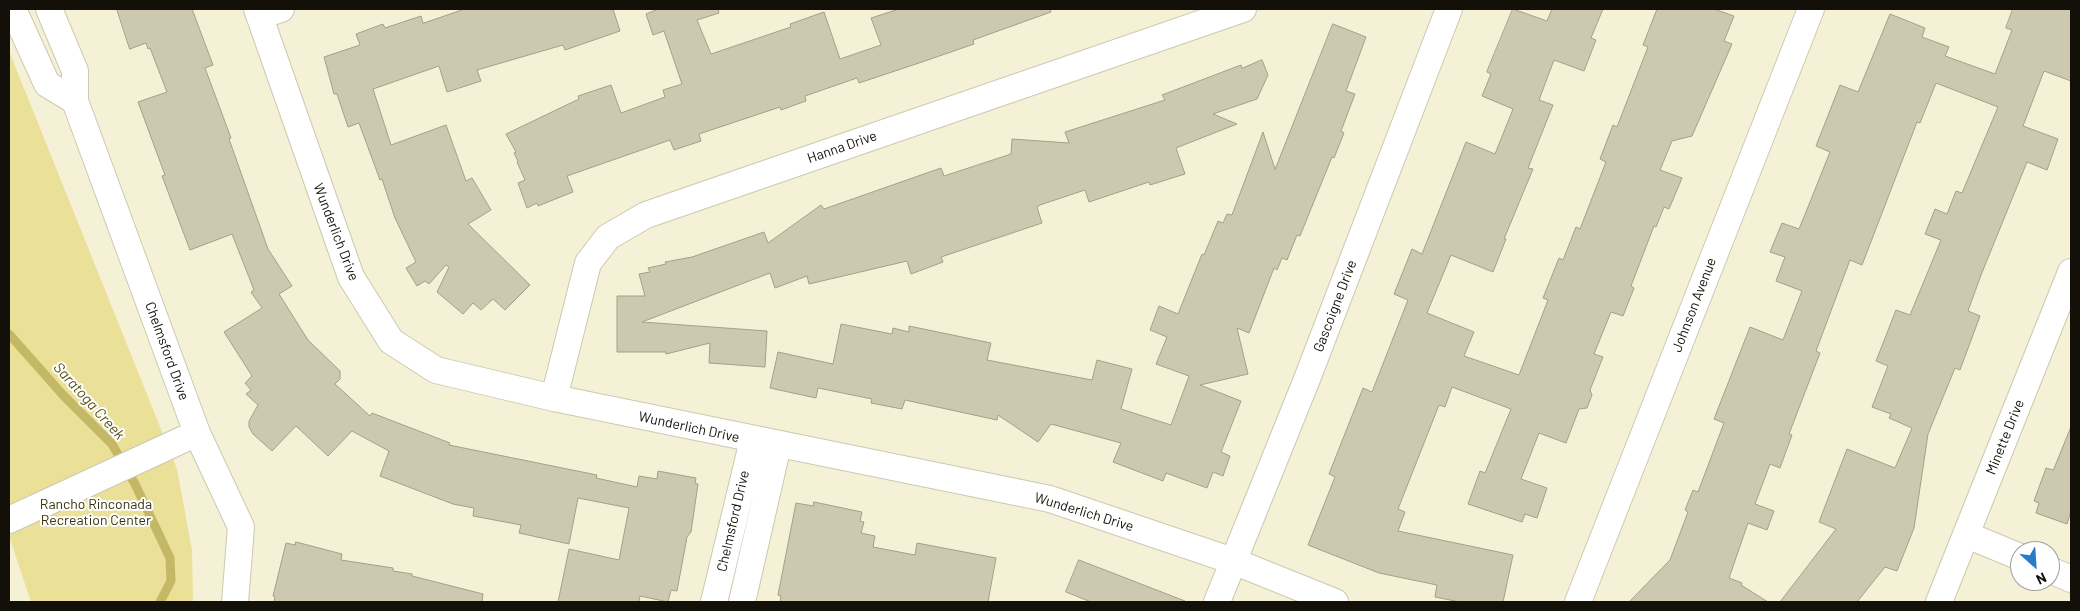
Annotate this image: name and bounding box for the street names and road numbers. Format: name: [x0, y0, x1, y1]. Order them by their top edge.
street label: Hanna Drive: [805, 127, 879, 167]
street label: Wunderlich Drive: [310, 181, 362, 283]
street label: Johnson Avenue: [1668, 255, 1720, 355]
street label: Gascoigne Drive: [1310, 258, 1360, 354]
street label: Chelmsford Drive: [141, 299, 193, 403]
street label: Minette Drive: [1982, 397, 2028, 477]
street label: Wunderlich Drive: [637, 408, 741, 446]
street label: Chelmsford Drive: [713, 469, 753, 573]
street label: Wunderlich Drive: [1032, 489, 1136, 535]

